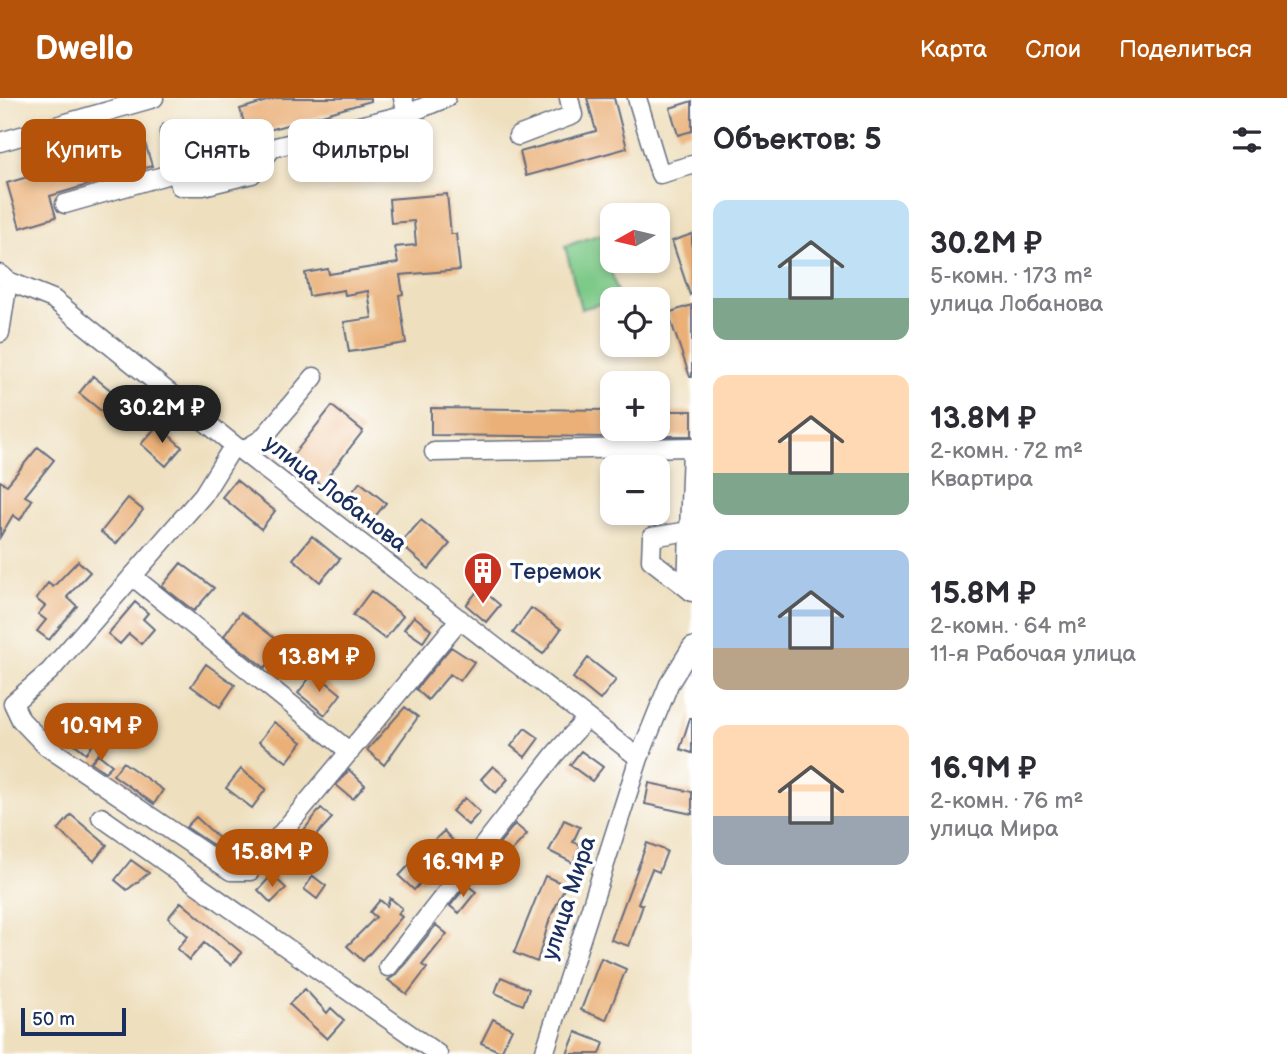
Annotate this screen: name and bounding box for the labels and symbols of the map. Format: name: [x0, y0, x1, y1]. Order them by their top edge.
north arrow: [600, 203, 670, 273]
pin: 30.2M ₽: [97, 386, 227, 445]
street label: улица Лобанова: [258, 429, 413, 558]
building icon: Теремок: [462, 550, 504, 605]
place label: Теремок: [510, 558, 602, 586]
pin: 13.8M ₽: [254, 634, 384, 694]
pin: 10.9M ₽: [36, 704, 166, 763]
pin: 15.8M ₽: [207, 830, 337, 889]
street label: улица Мира: [536, 833, 602, 964]
pin: 16.9M ₽: [398, 840, 528, 899]
scale bar: [21, 1005, 126, 1037]

